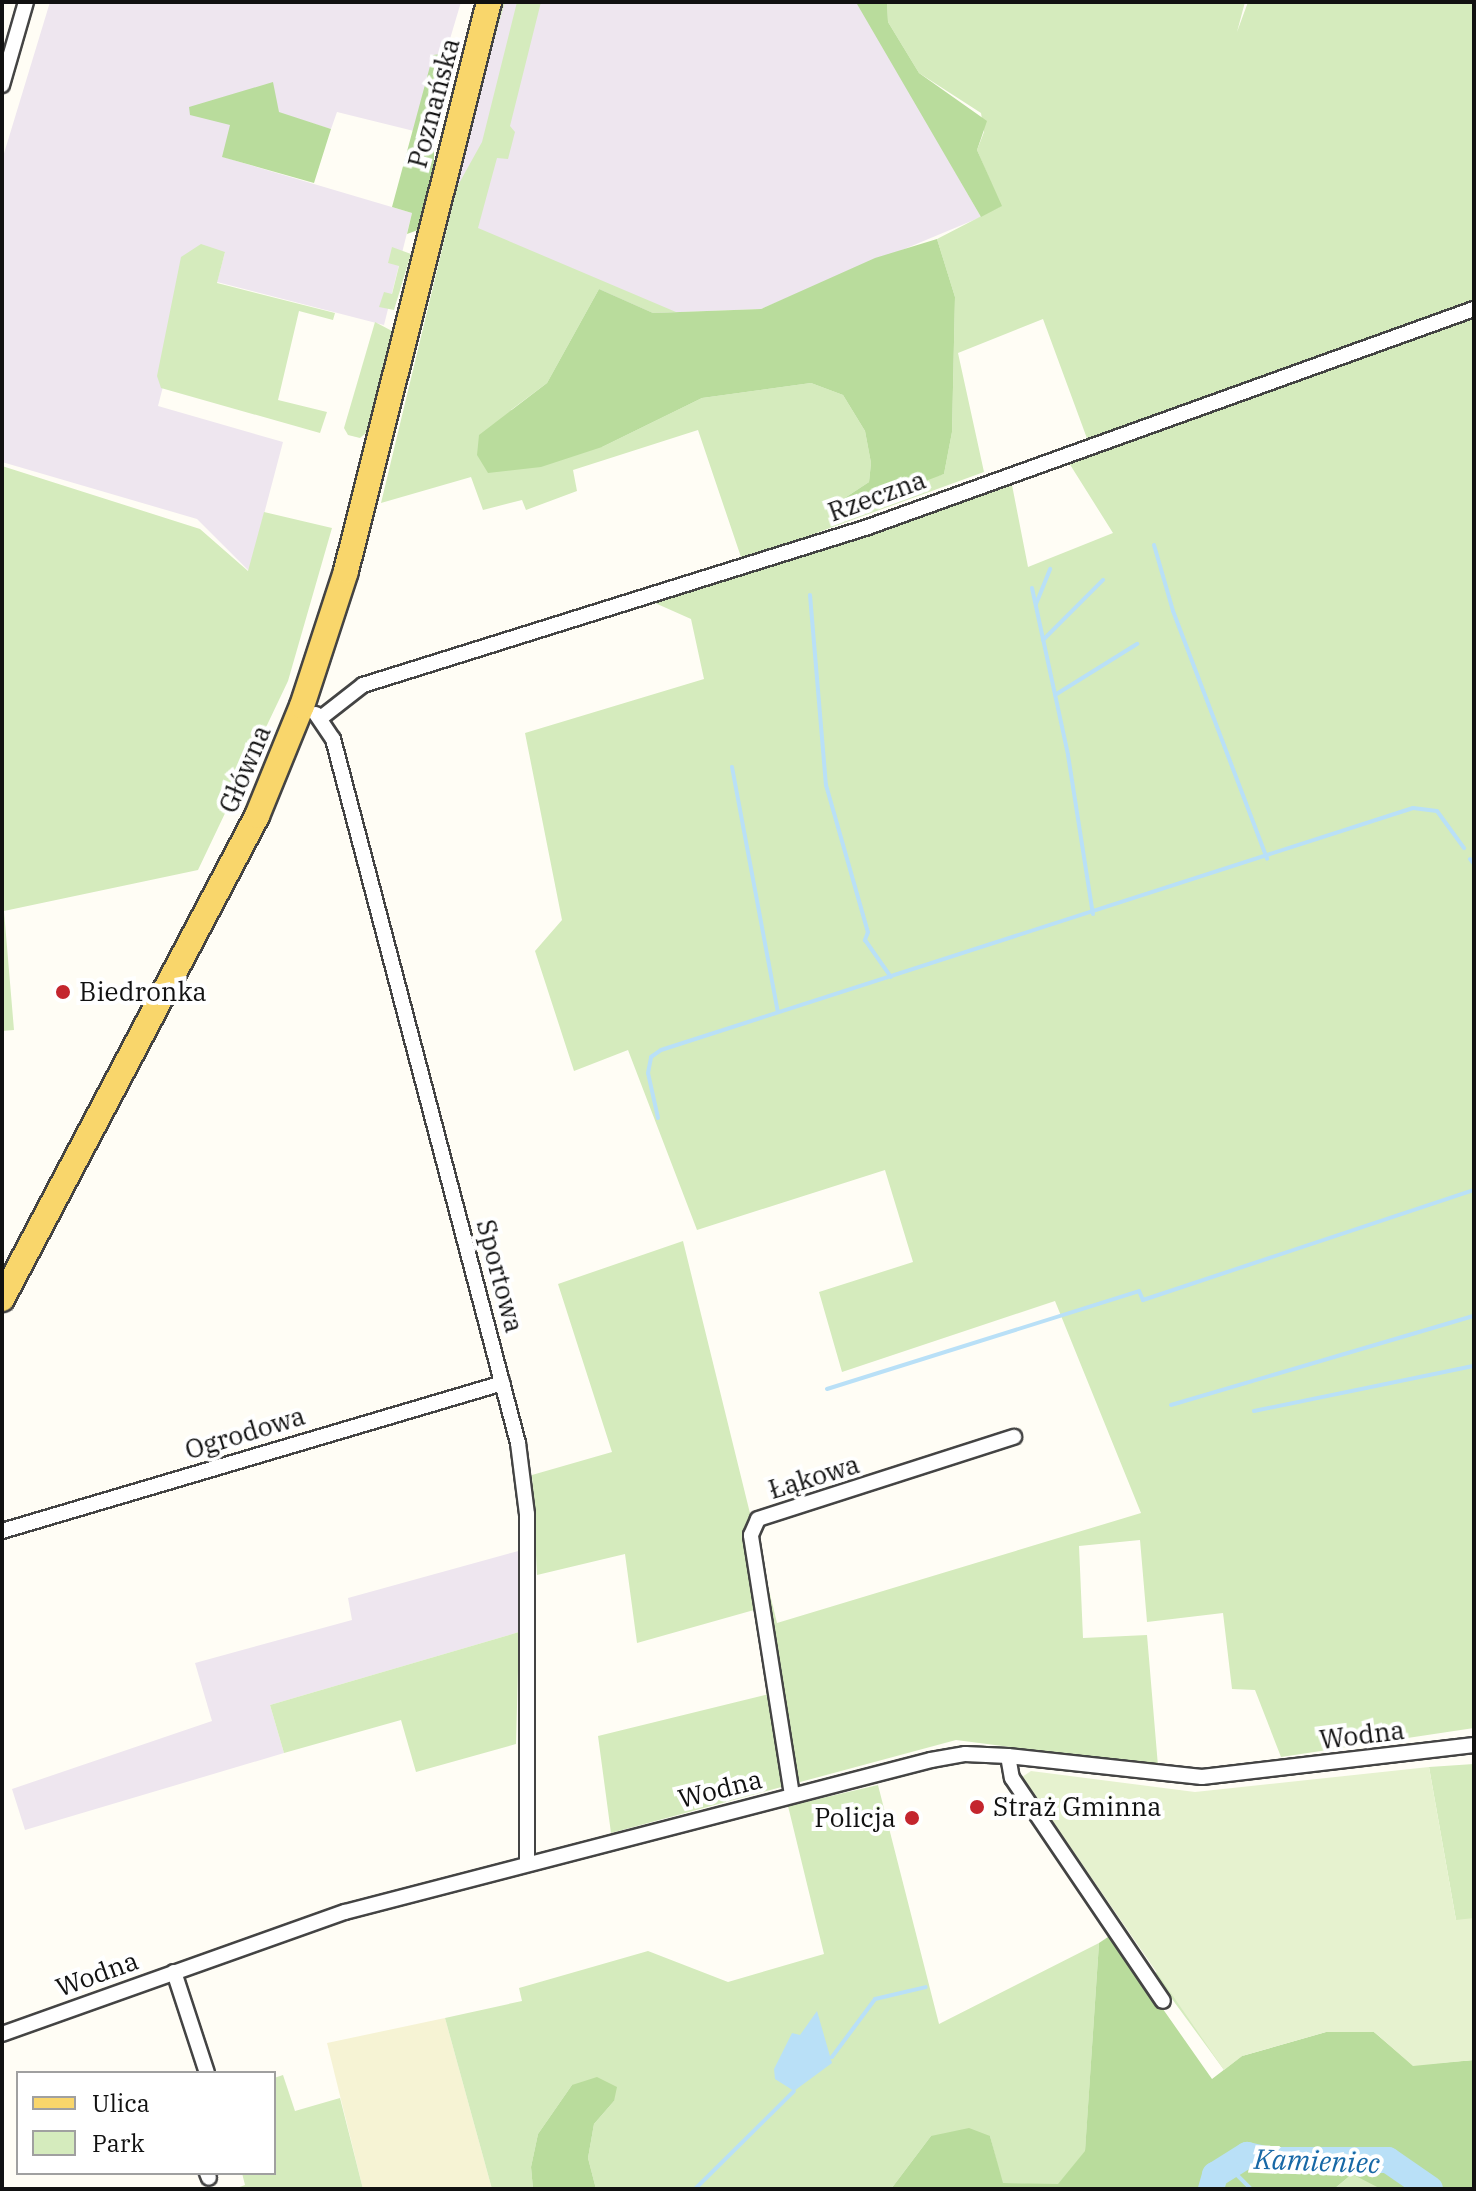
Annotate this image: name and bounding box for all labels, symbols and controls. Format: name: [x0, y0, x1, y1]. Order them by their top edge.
street label: Poznańska: [402, 35, 466, 171]
street label: Rzeczna: [824, 464, 930, 528]
street label: Główna: [213, 720, 277, 818]
place label: Biedronka: [79, 976, 207, 1008]
marker: Biedronka: [54, 983, 72, 1001]
street label: Sportowa: [470, 1216, 530, 1336]
street label: Ogrodowa: [181, 1400, 309, 1466]
street label: Łąkowa: [765, 1448, 863, 1506]
street label: Wodna: [1318, 1714, 1406, 1756]
street label: Wodna: [675, 1764, 765, 1814]
place label: Straż Gminna: [993, 1791, 1162, 1823]
marker: Straż Gminna: [968, 1798, 986, 1816]
place label: Policja: [814, 1802, 896, 1834]
marker: Policja: [903, 1809, 921, 1827]
street label: Wodna: [51, 1945, 143, 2003]
legend: [16, 2071, 276, 2175]
text: Ulica: [92, 2087, 150, 2119]
text: Park: [92, 2127, 144, 2159]
water label: Kamieniec: [1253, 2142, 1381, 2180]

